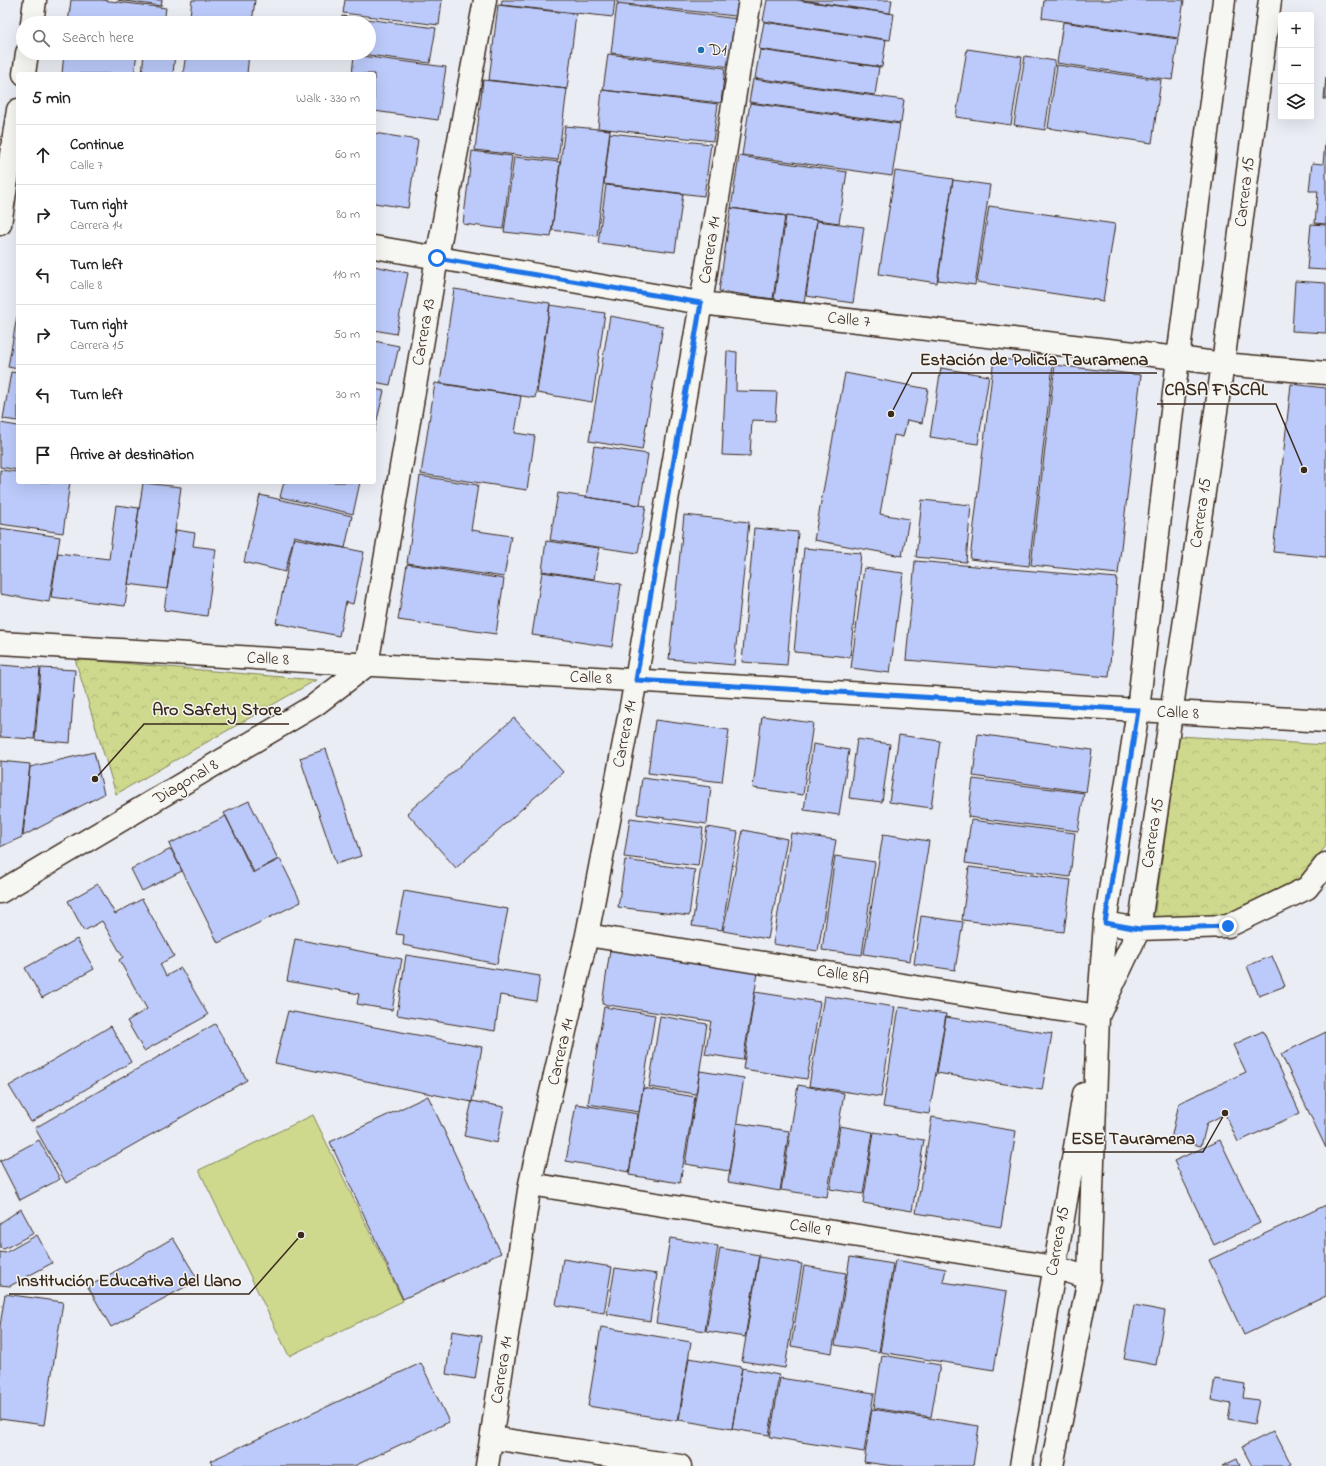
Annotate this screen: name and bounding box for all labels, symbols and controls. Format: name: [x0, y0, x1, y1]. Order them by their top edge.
map controls: [1278, 12, 1314, 120]
button: +: [1278, 12, 1314, 48]
search box: [16, 16, 376, 60]
icon: search: [30, 27, 52, 49]
text: Search here: [62, 27, 134, 49]
place label: D1: [708, 38, 727, 63]
marker: D1: [696, 45, 706, 55]
button: −: [1278, 48, 1314, 84]
button: layers: [1278, 84, 1314, 120]
text: 5 min: [32, 86, 71, 111]
text: Walk · 330 m: [296, 89, 360, 108]
text: Continue: [70, 134, 124, 156]
icon: ahead: [32, 144, 54, 166]
text: 60 m: [335, 145, 360, 164]
street label: Carrera 15: [1228, 155, 1262, 229]
text: Calle 7: [70, 156, 103, 175]
text: Turn right: [70, 194, 128, 216]
icon: right: [32, 204, 54, 226]
text: 80 m: [336, 205, 360, 224]
street label: Carrera 14: [692, 215, 728, 285]
text: Carrera 14: [70, 216, 122, 235]
route start: [428, 249, 446, 267]
text: Turn left: [70, 254, 123, 276]
icon: left: [32, 264, 54, 286]
text: 110 m: [333, 265, 360, 284]
text: Calle 8: [70, 276, 102, 295]
street label: Carrera 13: [406, 296, 442, 368]
street label: Calle 7: [826, 305, 872, 335]
text: Turn right: [70, 314, 128, 336]
icon: right: [32, 324, 54, 346]
text: 50 m: [334, 325, 360, 344]
text: Carrera 15: [70, 336, 124, 355]
callout: Estación de Policía Tauramena: [912, 343, 1157, 373]
text: Estación de Policía Tauramena: [920, 348, 1149, 374]
callout: CASA FISCAL: [1157, 374, 1276, 404]
text: CASA FISCAL: [1164, 378, 1268, 404]
icon: left: [32, 384, 54, 406]
text: Turn left: [70, 384, 123, 406]
text: 30 m: [336, 385, 360, 404]
icon: arrive: [32, 444, 54, 466]
text: Arrive at destination: [70, 444, 194, 466]
street label: Carrera 15: [1184, 476, 1218, 550]
street label: Calle 8: [246, 645, 290, 673]
street label: Calle 8: [569, 664, 613, 692]
callout: Aro Safety Store: [144, 694, 289, 724]
text: Aro Safety Store: [152, 698, 283, 725]
street label: Carrera 14: [606, 698, 644, 770]
street label: Calle 8: [1156, 699, 1200, 727]
street label: Diagonal 8: [148, 753, 224, 814]
street label: Carrera 15: [1135, 796, 1171, 870]
route end: [1219, 917, 1237, 935]
street label: Calle 8A: [815, 959, 871, 991]
street label: Carrera 14: [541, 1016, 581, 1088]
callout: ESE Tauramena: [1063, 1122, 1203, 1152]
text: ESE Tauramena: [1071, 1127, 1195, 1153]
street label: Carrera 15: [1040, 1204, 1076, 1278]
street label: Calle 9: [788, 1212, 832, 1244]
callout: Institución Educativa del Llano: [9, 1264, 249, 1294]
text: Institución Educativa del Llano: [17, 1269, 241, 1295]
street label: Carrera 14: [484, 1335, 520, 1405]

